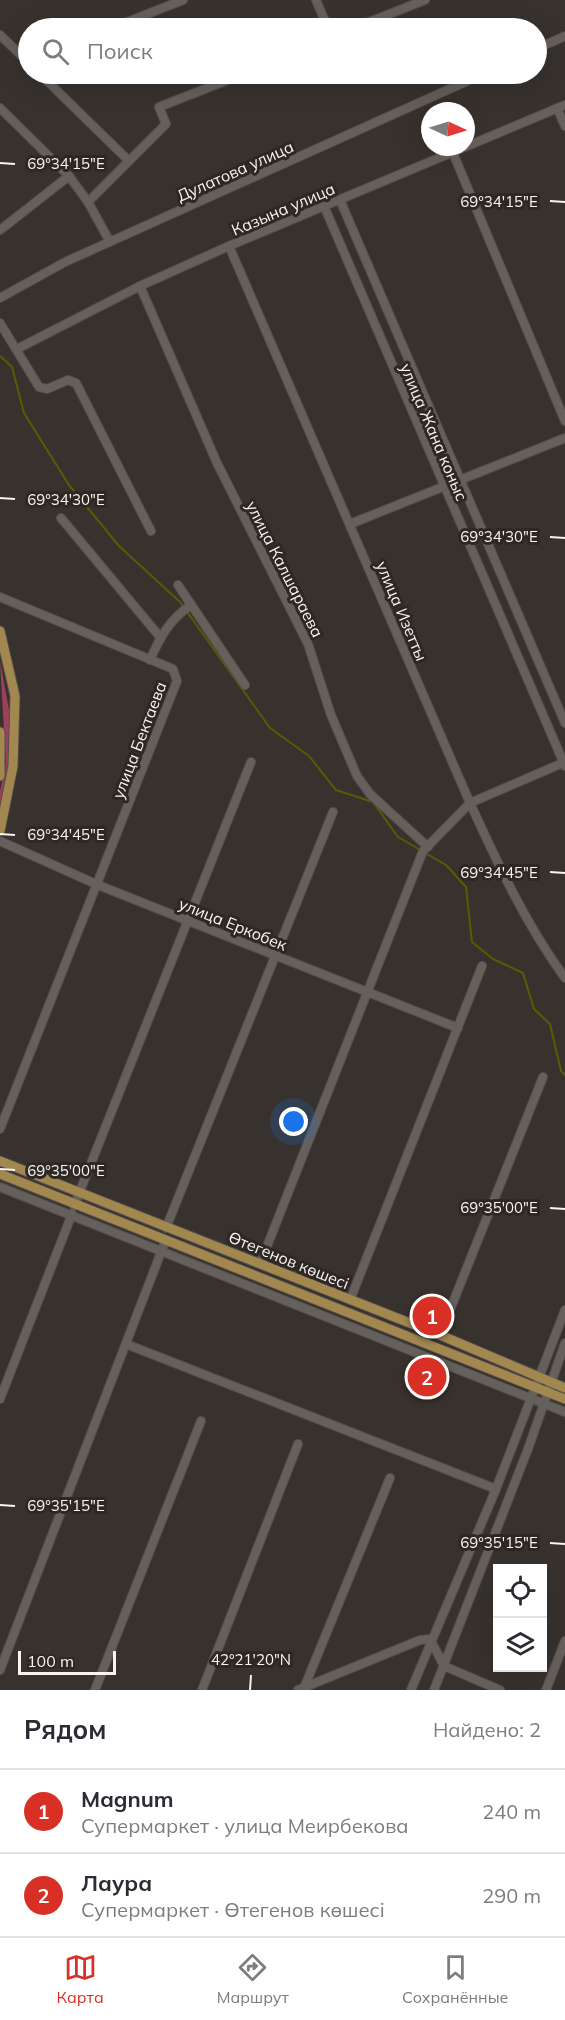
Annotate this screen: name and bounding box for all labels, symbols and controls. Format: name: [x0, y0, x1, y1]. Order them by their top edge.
search box: [18, 18, 547, 84]
icon: search: [39, 35, 72, 68]
text: Поиск: [87, 37, 153, 65]
north arrow: [421, 102, 475, 156]
street label: Дулатова улица: [173, 136, 297, 206]
text: 69°34'15"E: [27, 154, 105, 173]
street label: Казына улица: [228, 178, 338, 240]
text: 69°34'15"E: [460, 192, 538, 211]
street label: улица Жана коныс: [396, 360, 472, 504]
text: 69°34'30"E: [27, 490, 105, 509]
street label: улица Калшараева: [242, 497, 328, 641]
text: 69°34'30"E: [460, 527, 538, 546]
street label: улица Изетты: [372, 558, 432, 664]
street label: улица Бектаева: [107, 679, 171, 801]
text: 69°34'45"E: [27, 825, 105, 844]
text: 69°34'45"E: [460, 863, 538, 882]
street label: улица Еркобек: [176, 893, 290, 955]
your location: [279, 1107, 308, 1136]
text: 69°35'00"E: [27, 1161, 105, 1180]
text: 69°35'00"E: [460, 1198, 538, 1217]
street label: Өтегенов көшесі: [226, 1227, 352, 1293]
pin: 1: [412, 1294, 452, 1338]
pin: 2: [408, 1354, 446, 1400]
text: 69°35'15"E: [27, 1496, 105, 1515]
text: 69°35'15"E: [460, 1533, 538, 1552]
map controls: [493, 1564, 547, 1672]
button: locate: [493, 1564, 547, 1618]
button: layers: [493, 1618, 547, 1672]
scale bar: [18, 1648, 116, 1676]
text: 42°21'20"N: [211, 1650, 291, 1669]
text: 100 m: [27, 1651, 74, 1671]
text: Рядом: [24, 1713, 107, 1746]
text: Найдено: 2: [433, 1717, 541, 1742]
text: Magnum: [81, 1785, 174, 1813]
text: 1: [38, 1799, 50, 1824]
text: 240 m: [482, 1799, 541, 1824]
text: Супермаркет · улица Меирбекова: [81, 1813, 409, 1838]
text: Лаура: [81, 1869, 152, 1897]
text: 2: [38, 1883, 50, 1908]
text: 290 m: [482, 1883, 541, 1908]
text: Супермаркет · Өтегенов көшесі: [81, 1897, 385, 1922]
tab: Карта: [57, 1951, 104, 2007]
tab: Маршрут: [217, 1951, 289, 2007]
tab: Сохранённые: [402, 1951, 508, 2007]

